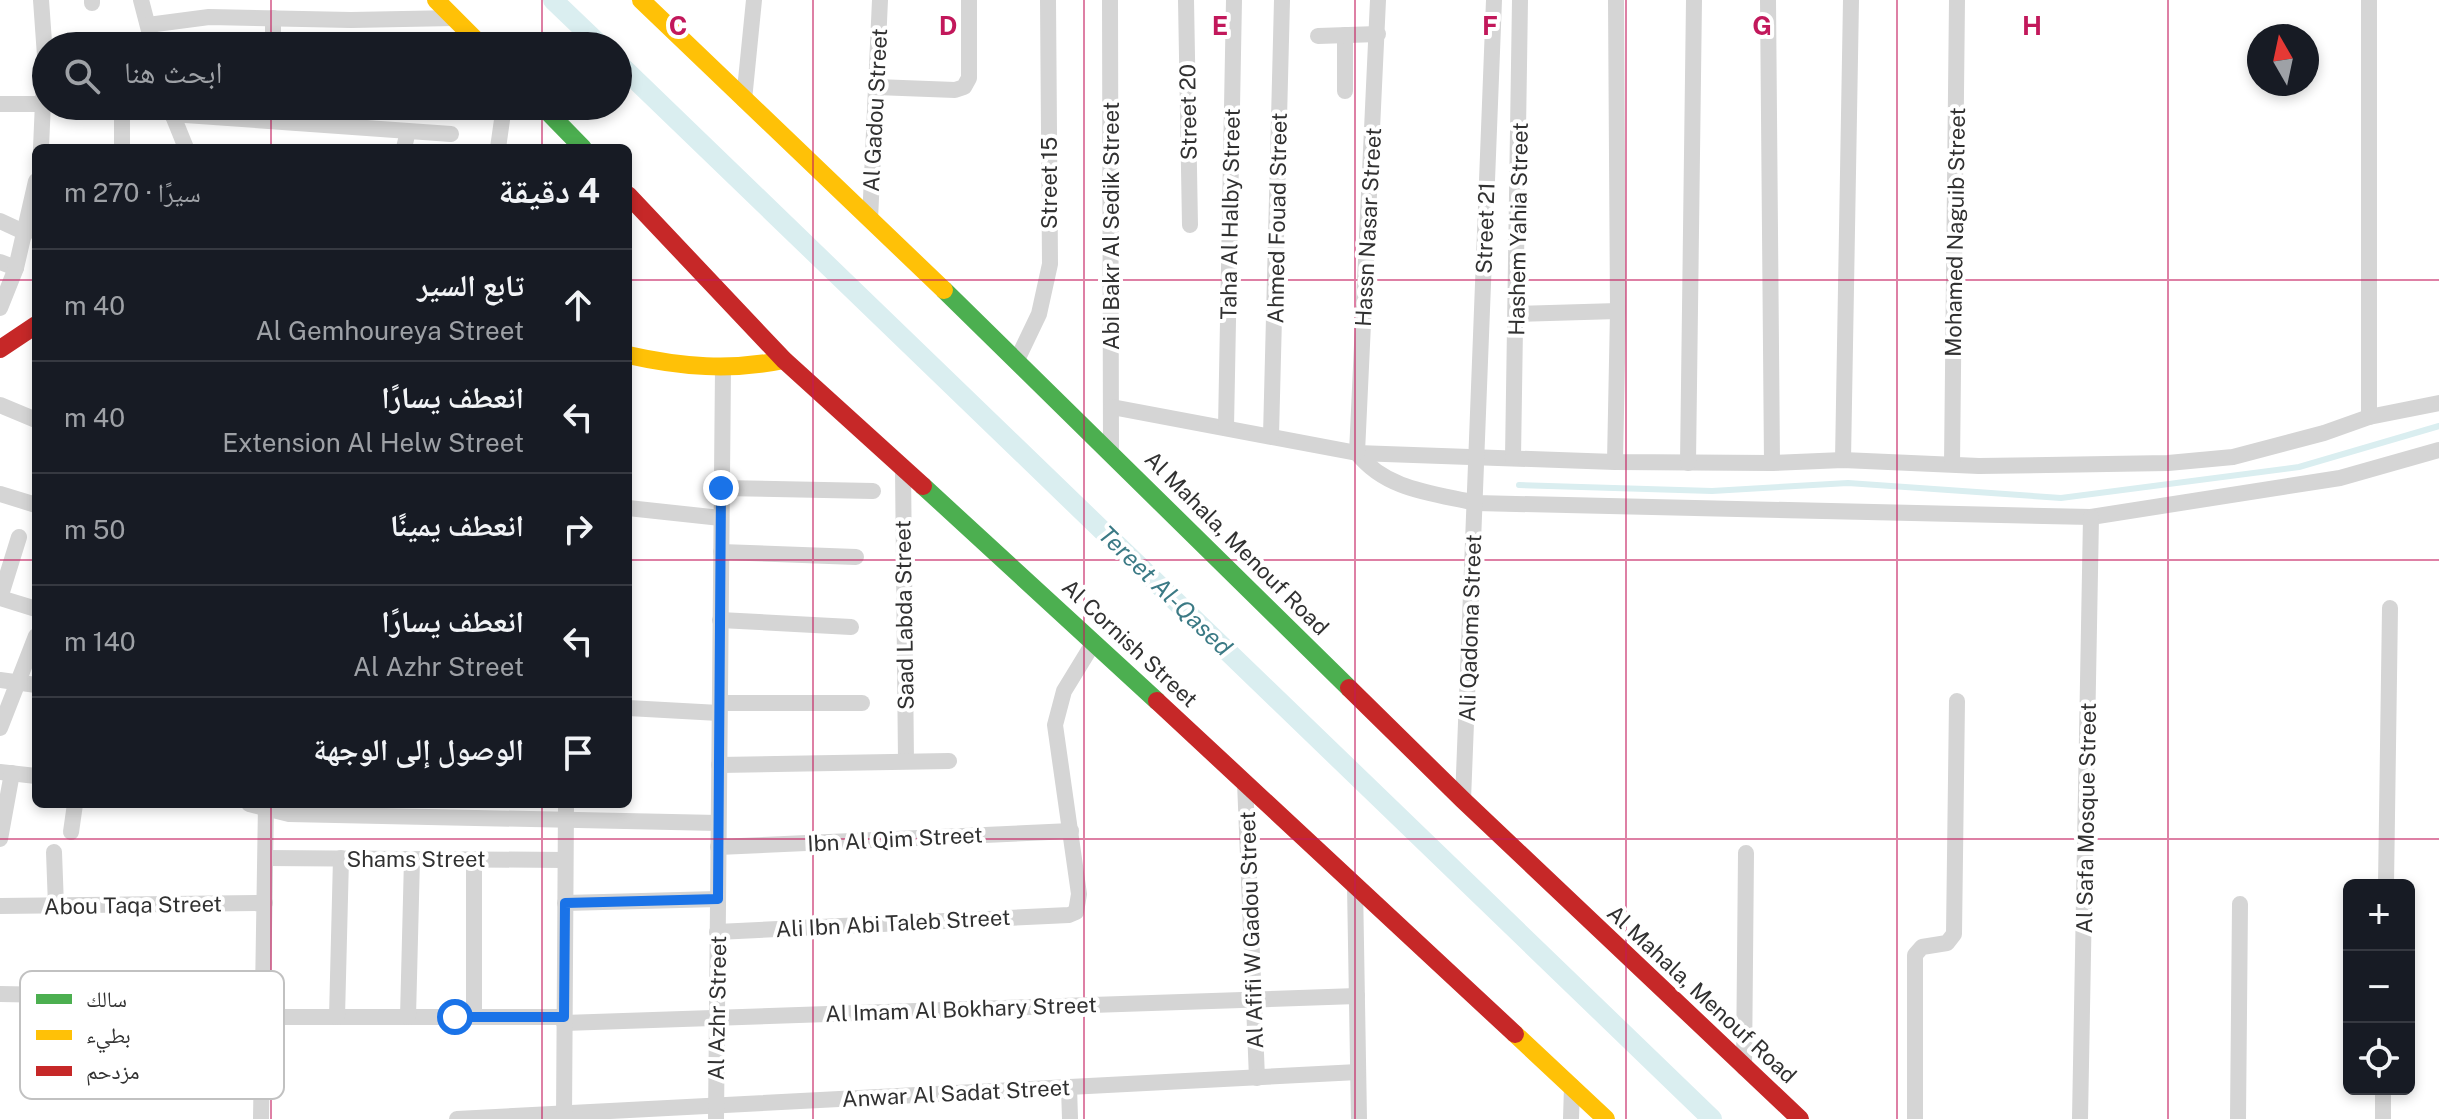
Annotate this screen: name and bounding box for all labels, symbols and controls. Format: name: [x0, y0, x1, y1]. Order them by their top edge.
text: C: [669, 10, 687, 41]
text: D: [939, 10, 957, 41]
text: E: [1212, 10, 1228, 41]
text: F: [1482, 10, 1498, 41]
text: G: [1752, 10, 1772, 41]
text: H: [2022, 10, 2042, 41]
north arrow: [2247, 24, 2319, 96]
street label: Al Gadou Street: [858, 28, 892, 192]
search box: [32, 32, 632, 120]
icon: search: [60, 54, 104, 98]
text: ابحث هنا: [124, 54, 223, 90]
street label: Street 20: [1174, 64, 1202, 160]
street label: Abi Bakr Al Sedik Street: [1098, 102, 1124, 350]
street label: Mohamed Naguib Street: [1940, 107, 1970, 357]
street label: Taha Al Halby Street: [1215, 108, 1245, 320]
street label: Ahmed Fouad Street: [1262, 112, 1292, 324]
street label: Hashem Yahia Street: [1503, 122, 1533, 336]
street label: Hassn Nasar Street: [1350, 127, 1386, 327]
street label: Street 15: [1036, 137, 1062, 229]
text: 4 دقيقة: [499, 171, 600, 211]
text: سيرًا · 270 m: [64, 177, 201, 208]
street label: Street 21: [1470, 182, 1500, 274]
text: تابع السير: [417, 267, 524, 303]
icon: ahead: [556, 283, 600, 327]
text: 40 m: [64, 290, 125, 321]
text: Al Gemhoureya Street: [255, 315, 524, 346]
text: انعطف يسارًا: [381, 379, 524, 415]
icon: left: [556, 395, 600, 439]
text: 40 m: [64, 402, 125, 433]
text: Extension Al Helw Street: [222, 427, 524, 458]
street label: Al Mahala, Menouf Road: [1140, 446, 1334, 640]
route end: [703, 470, 739, 506]
text: انعطف يمينًا: [390, 507, 524, 543]
icon: right: [556, 507, 600, 551]
text: 50 m: [64, 514, 125, 545]
street label: Saad Labda Street: [889, 520, 919, 710]
water label: Tereet Al-Qased: [1093, 520, 1238, 661]
street label: Ali Qadoma Street: [1454, 534, 1486, 722]
street label: Al Cornish Street: [1057, 574, 1203, 712]
text: انعطف يسارًا: [381, 603, 524, 639]
icon: left: [556, 619, 600, 663]
text: 140 m: [64, 626, 136, 657]
text: Al Azhr Street: [353, 651, 524, 682]
street label: Al Safa Mosque Street: [2071, 702, 2101, 934]
text: الوصول إلى الوجهة: [313, 731, 524, 767]
icon: arrive: [556, 731, 600, 775]
street label: Al Afifi W Gadou Street: [1234, 811, 1268, 1049]
street label: Ibn Al Qim Street: [807, 821, 983, 857]
street label: Shams Street: [346, 846, 486, 872]
map controls: [2343, 879, 2415, 1095]
button: +: [2343, 879, 2415, 951]
street label: Abou Taqa Street: [44, 890, 222, 920]
street label: Al Mahala, Menouf Road: [1602, 900, 1802, 1088]
street label: Ali Ibn Abi Taleb Street: [775, 904, 1011, 942]
street label: Al Azhr Street: [703, 935, 731, 1081]
button: −: [2343, 951, 2415, 1023]
legend: [20, 971, 284, 1099]
text: سالك: [86, 986, 127, 1012]
street label: Al Imam Al Bokhary Street: [825, 991, 1097, 1027]
route start: [437, 999, 473, 1035]
text: بطيء: [86, 1022, 131, 1053]
button: locate: [2343, 1023, 2415, 1095]
text: مزدحم: [86, 1058, 140, 1086]
street label: Anwar Al Sadat Street: [841, 1074, 1071, 1112]

